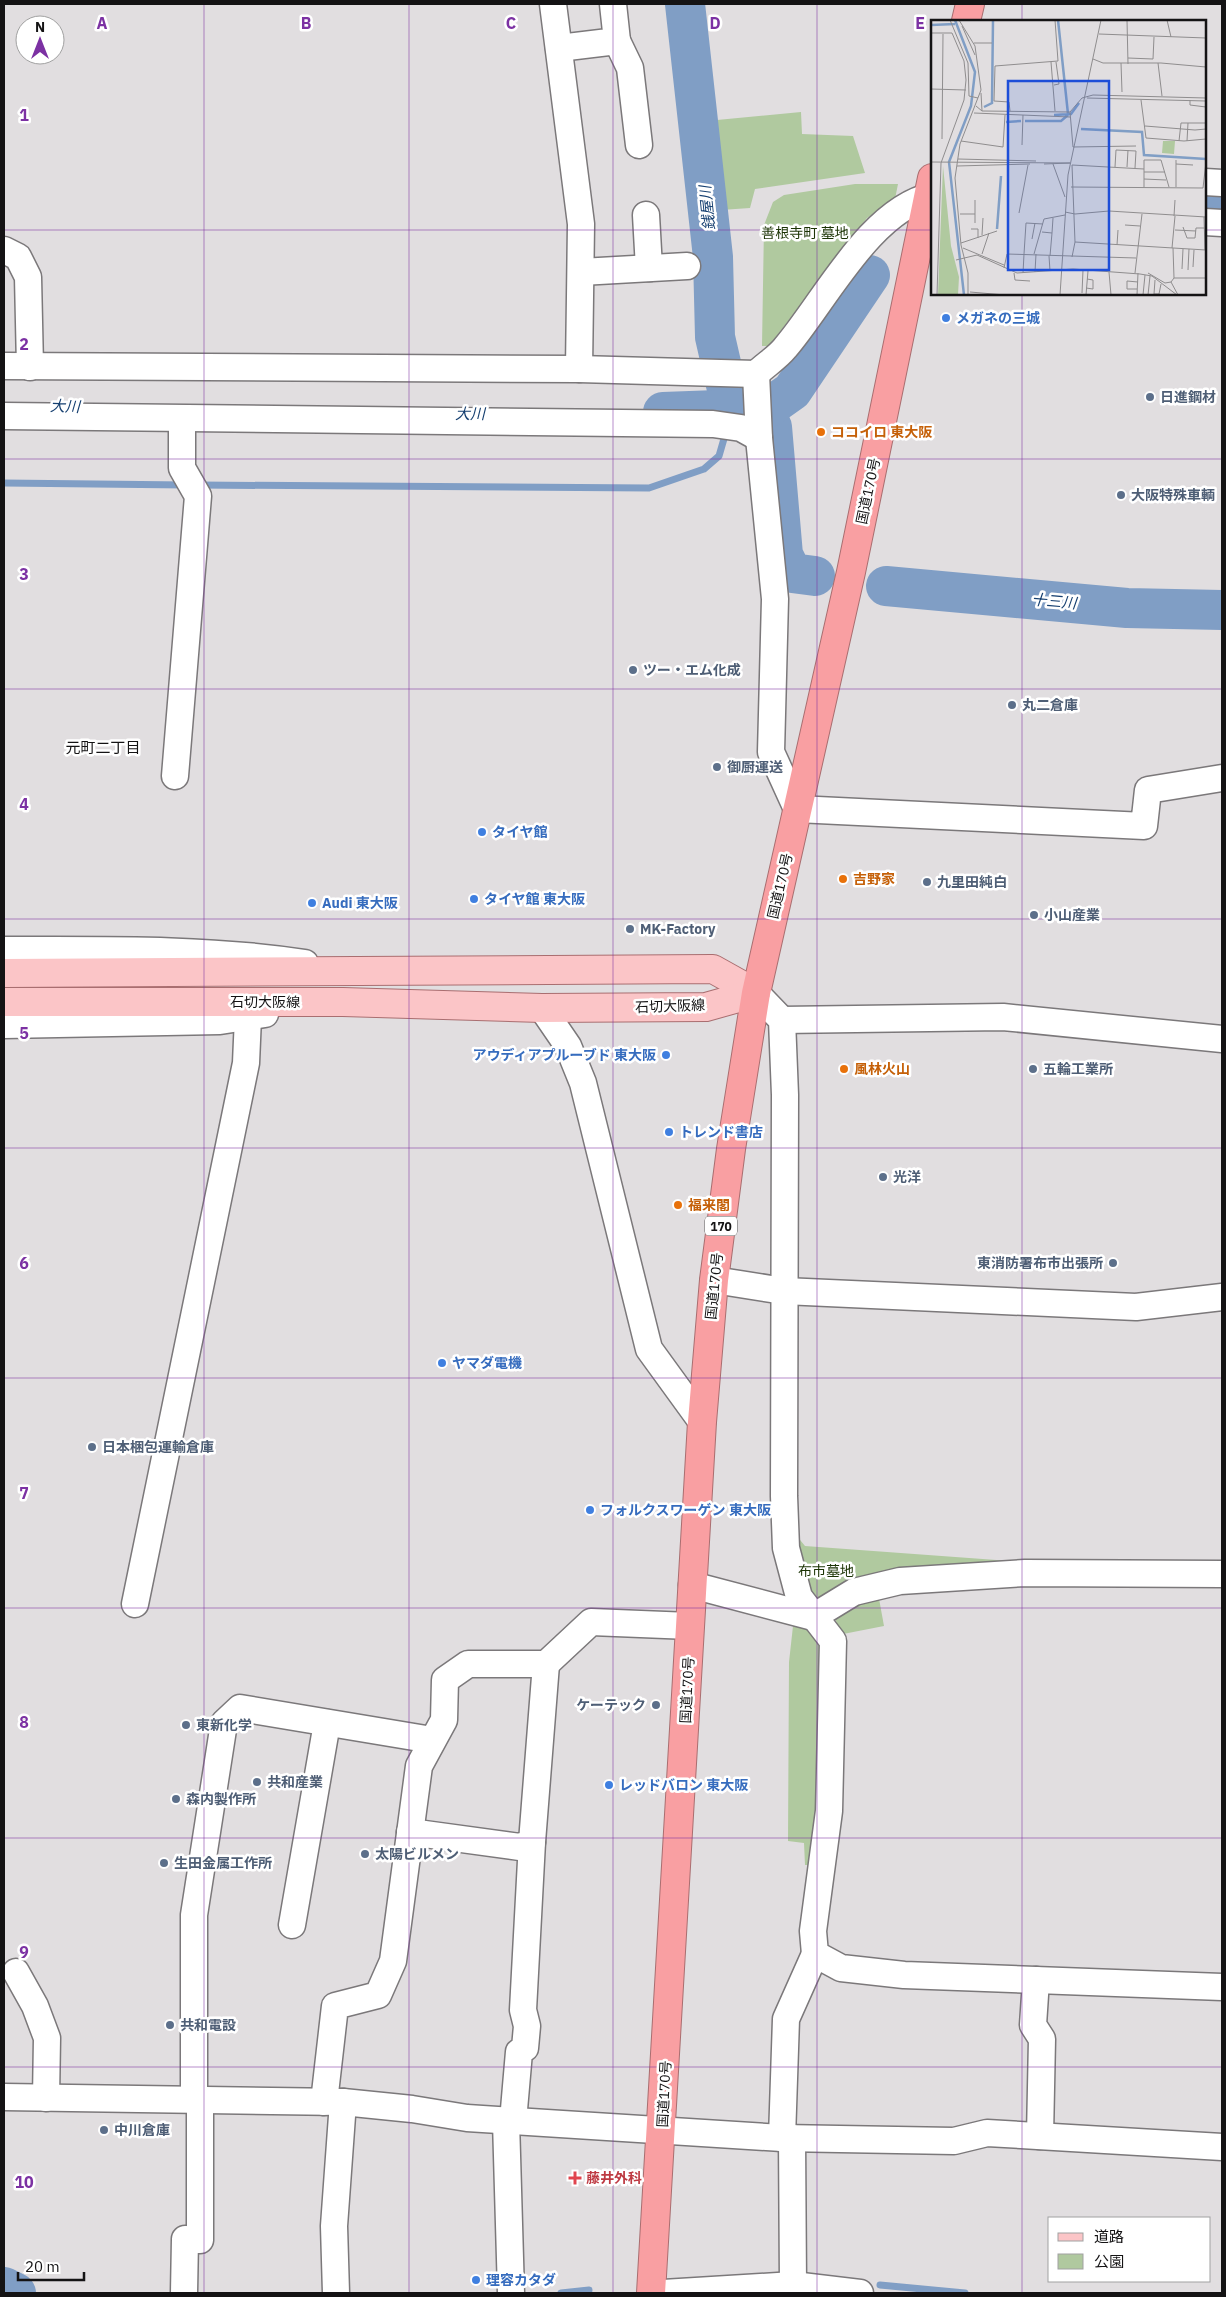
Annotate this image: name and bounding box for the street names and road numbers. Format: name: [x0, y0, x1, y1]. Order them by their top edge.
street label: 国道170号: [852, 456, 884, 526]
street label: 国道170号: [764, 851, 796, 921]
street label: 石切大阪線: [230, 993, 300, 1011]
street label: 石切大阪線: [635, 996, 705, 1016]
road number: 170: [705, 1216, 737, 1236]
street label: 国道170号: [702, 1252, 726, 1320]
street label: 国道170号: [676, 1656, 698, 1724]
street label: 国道170号: [653, 2060, 675, 2128]

